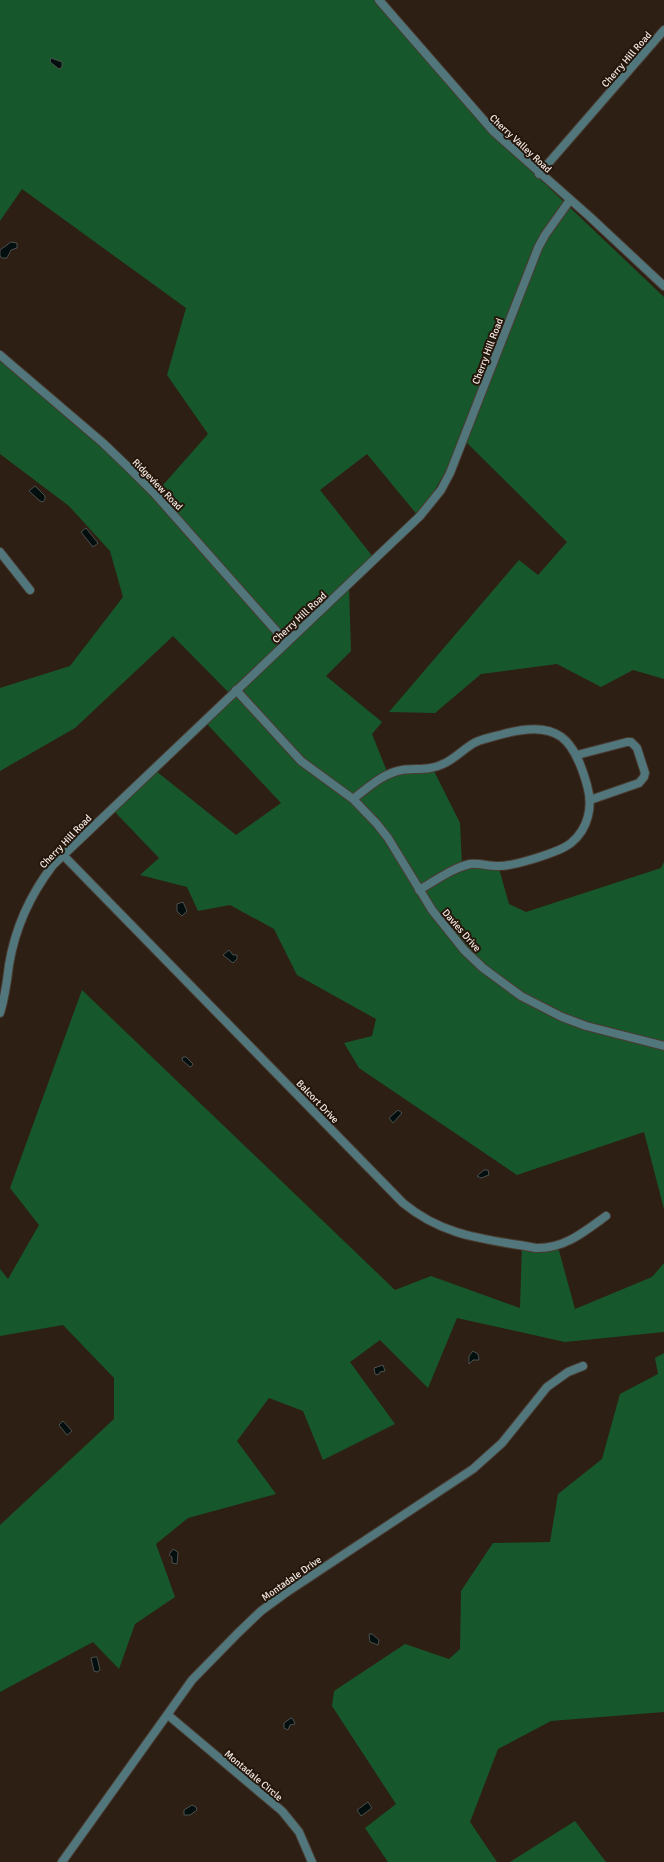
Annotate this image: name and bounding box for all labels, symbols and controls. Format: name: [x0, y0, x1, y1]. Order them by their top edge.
street label: Cherry Hill Road: [599, 29, 654, 90]
street label: Cherry Valley Road: [487, 112, 554, 175]
street label: Cherry Hill Road: [470, 317, 506, 386]
street label: Ridgeview Road: [130, 456, 185, 513]
street label: Cherry Hill Road: [270, 590, 329, 646]
street label: Cherry Hill Road: [37, 812, 94, 871]
street label: Davies Drive: [440, 907, 483, 954]
street label: Balcort Drive: [294, 1077, 341, 1126]
street label: Montadale Drive: [259, 1554, 324, 1604]
street label: Montadale Circle: [222, 1748, 285, 1804]

